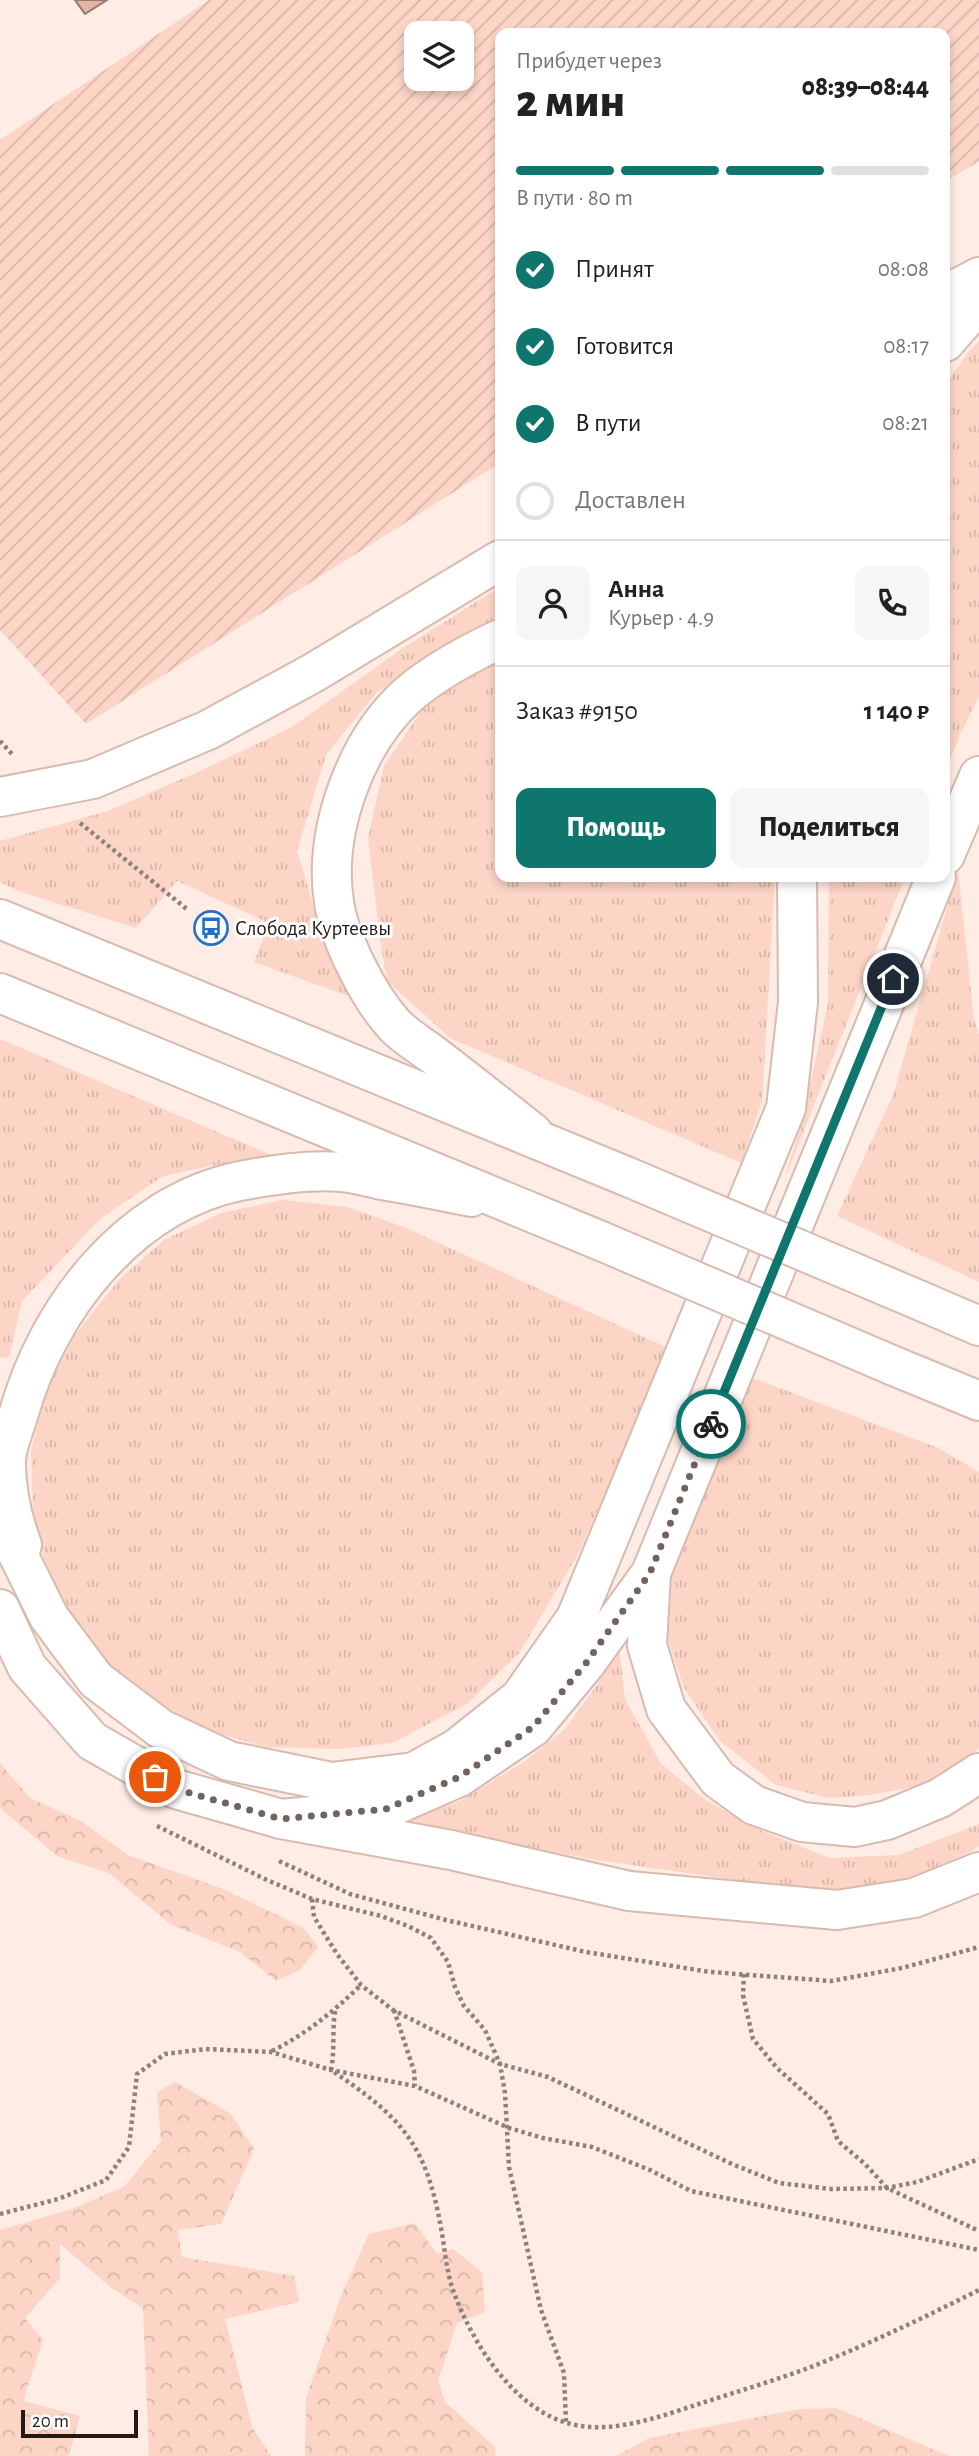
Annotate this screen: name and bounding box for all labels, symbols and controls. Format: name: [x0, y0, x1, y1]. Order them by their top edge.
map controls: [404, 21, 474, 91]
button: layers: [404, 21, 474, 91]
text: Прибудет через: [516, 50, 662, 73]
text: 08:39–08:44: [801, 74, 929, 100]
text: 2 мин: [516, 79, 625, 125]
text: В пути · 80 m: [516, 187, 633, 210]
icon: check: [516, 251, 554, 289]
text: Принят: [575, 256, 654, 282]
text: 08:08: [878, 258, 929, 281]
icon: check: [516, 328, 554, 366]
text: Готовится: [575, 333, 674, 359]
text: 08:17: [883, 335, 929, 358]
icon: check: [516, 405, 554, 443]
text: В пути: [575, 410, 641, 436]
text: 08:21: [882, 412, 929, 435]
text: Доставлен: [575, 487, 686, 513]
button: person: [516, 566, 590, 640]
button: phone: [855, 566, 929, 640]
text: Анна: [608, 576, 664, 602]
text: Курьер · 4.9: [608, 607, 714, 630]
text: Заказ #9150: [516, 698, 638, 724]
text: 1 140 ₽: [864, 698, 929, 724]
button: Помощь: [516, 788, 716, 868]
button: Поделиться: [730, 788, 929, 868]
bus stop icon: Слобода Куртеевы: [192, 909, 230, 947]
place label: Слобода Куртеевы: [235, 918, 391, 939]
pin: [863, 949, 923, 1009]
icon: home: [874, 960, 912, 998]
courier: [676, 1389, 746, 1459]
icon: bike: [692, 1405, 730, 1443]
pin: [125, 1747, 185, 1807]
icon: bag: [136, 1758, 174, 1796]
scale bar: [21, 2407, 138, 2439]
text: 20 m: [32, 2412, 69, 2431]

